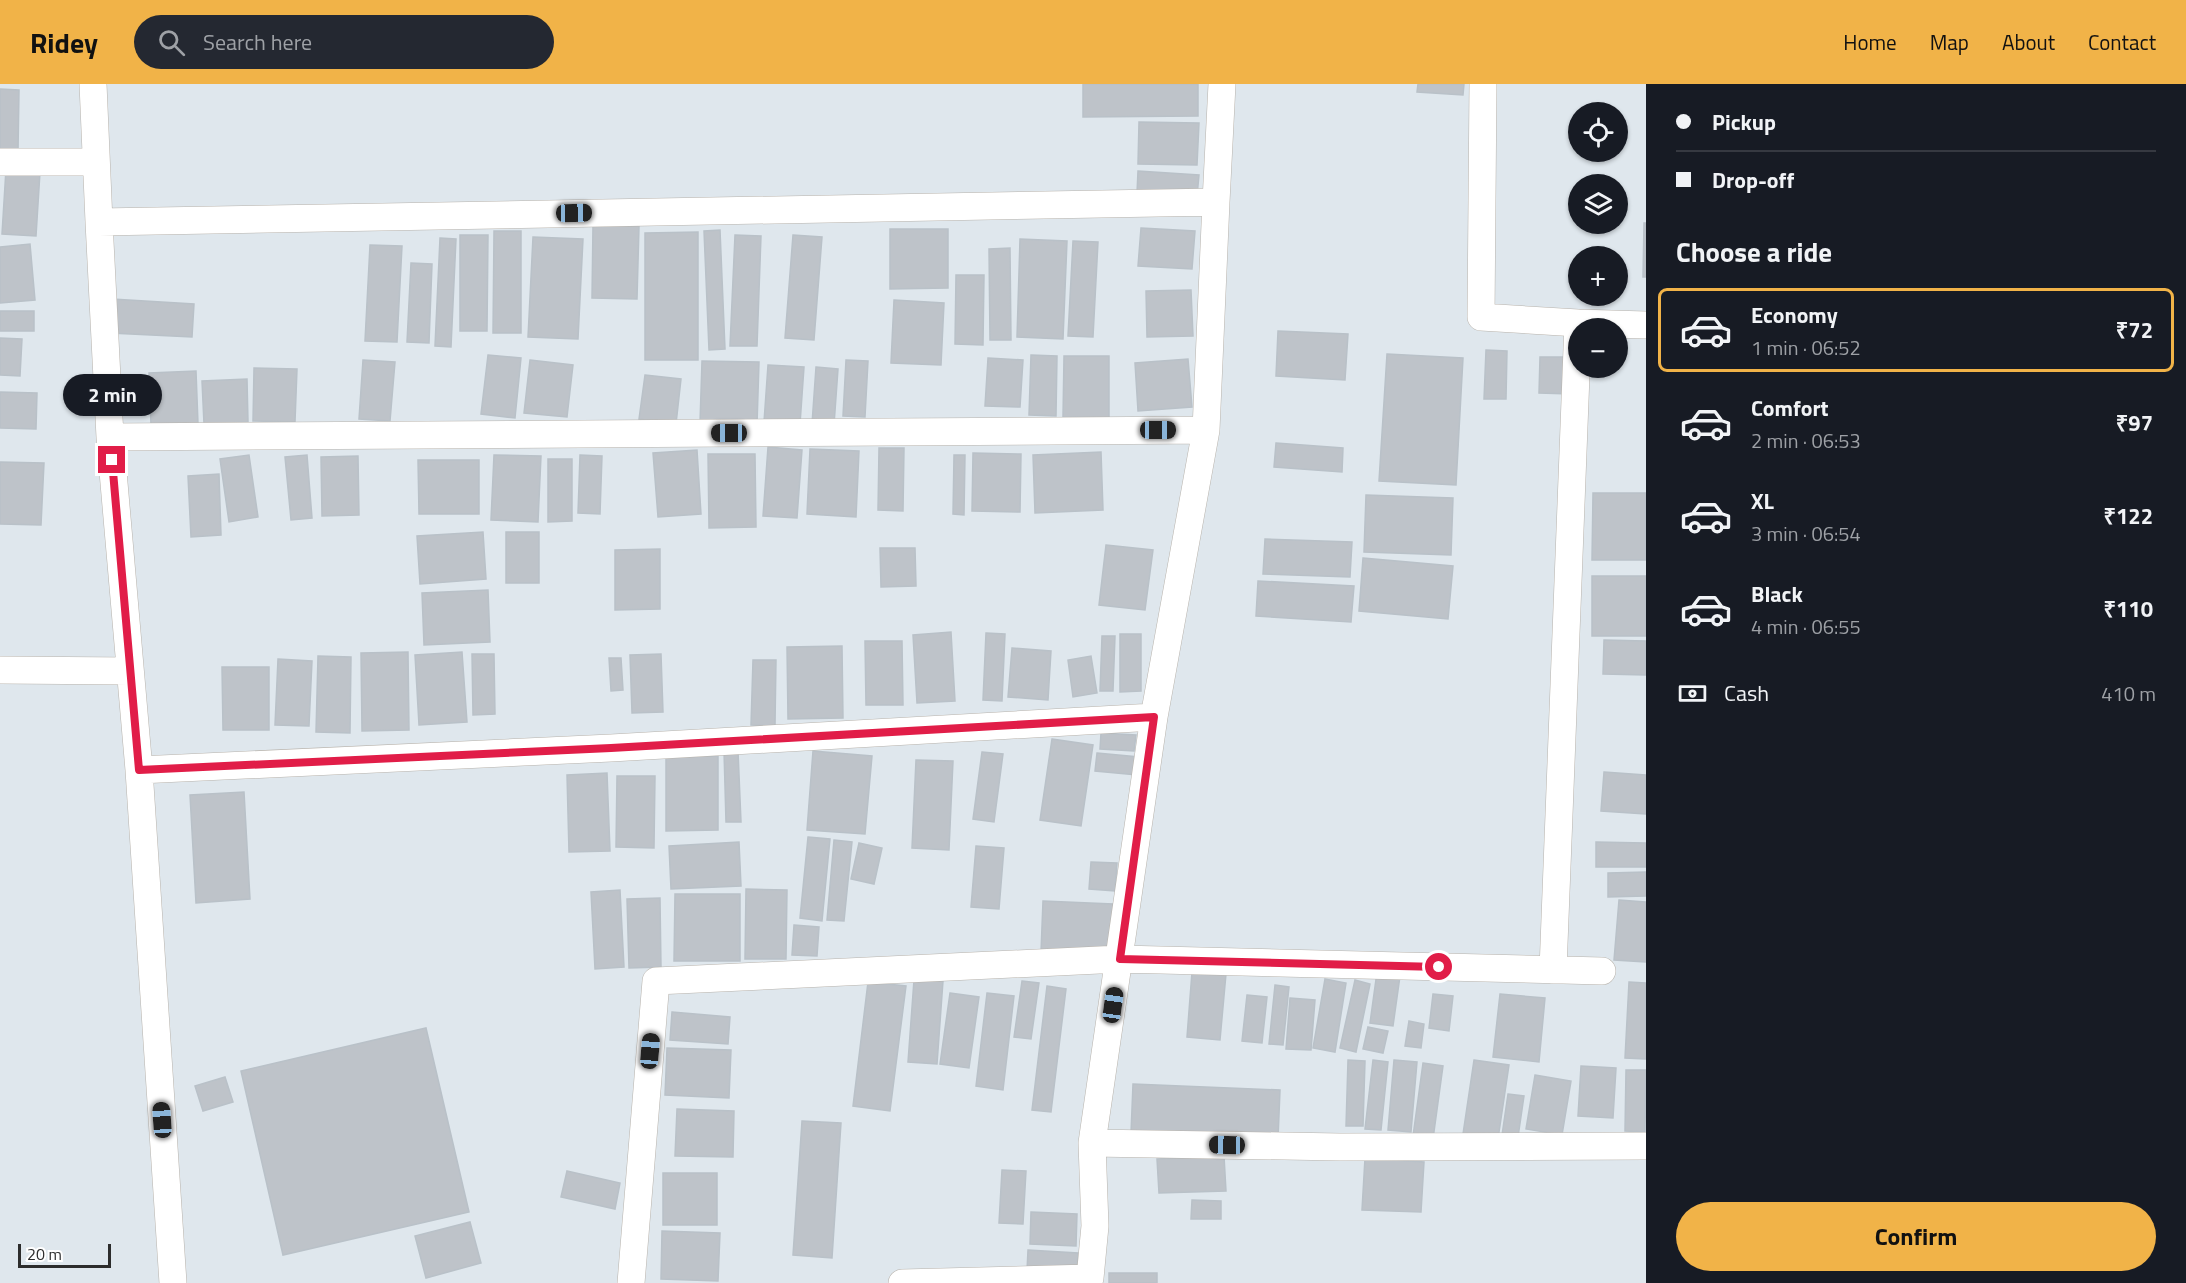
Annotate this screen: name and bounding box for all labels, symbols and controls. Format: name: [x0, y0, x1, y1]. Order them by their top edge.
search box: [134, 15, 554, 69]
text: Ridey: [30, 21, 98, 64]
text: Search here: [203, 25, 312, 59]
icon: search: [155, 26, 188, 59]
text: Home: [1843, 26, 1897, 58]
text: Map: [1930, 26, 1969, 58]
text: About: [2002, 26, 2055, 58]
text: Contact: [2088, 26, 2156, 58]
map controls: [1568, 102, 1628, 378]
button: locate: [1568, 102, 1628, 162]
text: Pickup: [1712, 105, 1776, 139]
text: Drop-off: [1712, 163, 1794, 197]
button: layers: [1568, 174, 1628, 234]
car: [556, 204, 592, 222]
text: Choose a ride: [1676, 231, 1832, 272]
button: +: [1568, 246, 1628, 306]
text: Economy: [1751, 298, 1838, 332]
icon: car: [1679, 303, 1733, 357]
text: ₹72: [2116, 313, 2153, 347]
button: −: [1568, 318, 1628, 378]
text: 1 min · 06:52: [1751, 332, 1861, 363]
callout: 2 min: [63, 373, 162, 415]
text: 2 min: [88, 379, 137, 410]
text: Comfort: [1751, 391, 1829, 425]
icon: car: [1679, 396, 1733, 450]
text: ₹97: [2116, 406, 2153, 440]
car: [1140, 421, 1176, 439]
car: [711, 424, 747, 442]
text: 2 min · 06:53: [1751, 425, 1861, 456]
route end: [98, 446, 125, 473]
text: XL: [1751, 484, 1774, 518]
icon: car: [1679, 489, 1733, 543]
text: ₹122: [2103, 499, 2153, 533]
text: 3 min · 06:54: [1751, 518, 1861, 549]
text: Black: [1751, 577, 1803, 611]
icon: car: [1679, 582, 1733, 636]
text: ₹110: [2103, 592, 2153, 626]
text: 4 min · 06:55: [1751, 611, 1861, 642]
text: Cash: [1724, 676, 1769, 710]
icon: cash: [1676, 677, 1709, 710]
text: 410 m: [2101, 678, 2156, 709]
route start: [1425, 953, 1452, 980]
car: [1102, 986, 1124, 1024]
car: [639, 1032, 661, 1070]
car: [152, 1101, 172, 1139]
car: [1209, 1136, 1245, 1154]
button: Confirm: [1676, 1202, 2156, 1271]
scale bar: [18, 1241, 111, 1268]
text: 20 m: [27, 1242, 62, 1266]

